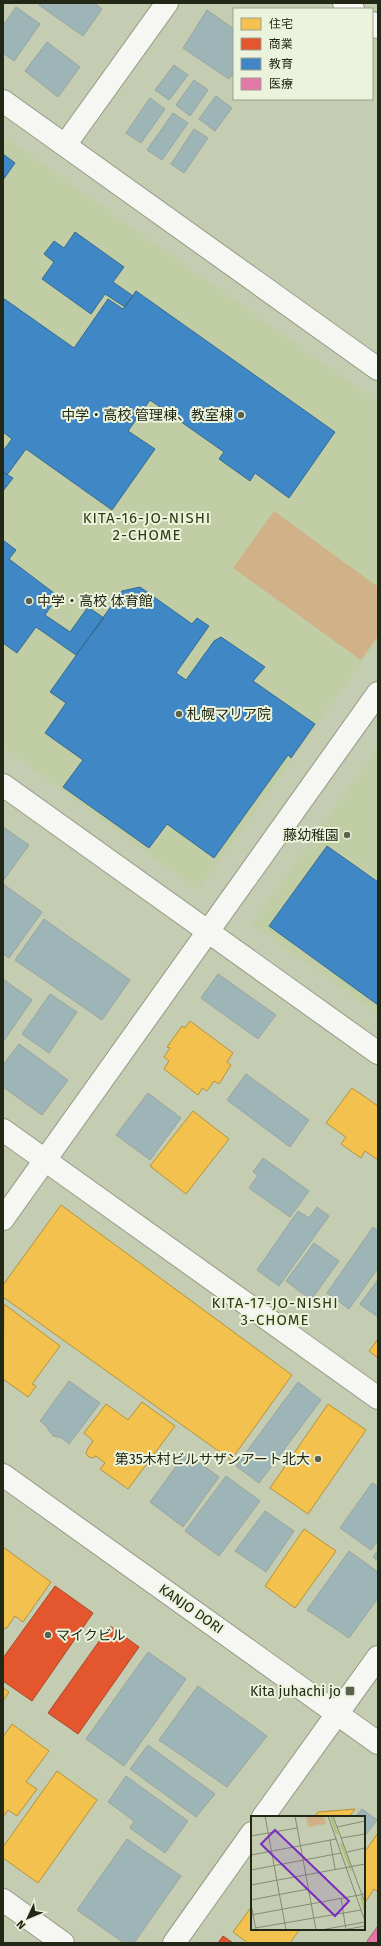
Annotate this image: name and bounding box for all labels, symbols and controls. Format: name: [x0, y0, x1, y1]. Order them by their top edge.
legend: [233, 8, 373, 100]
text: 住宅: [269, 17, 293, 31]
text: 商業: [269, 37, 293, 51]
text: 教育: [269, 57, 293, 71]
text: 医療: [269, 77, 293, 91]
place label: 中学・高校 管理棟、教室棟: [61, 407, 233, 424]
marker: 中学・高校 管理棟、教室棟: [236, 410, 246, 420]
district label: KITA-16-JO-NISHI 2-CHOME: [83, 509, 211, 544]
place label: 中学・高校 体育館: [37, 593, 153, 610]
marker: 中学・高校 体育館: [24, 596, 34, 606]
place label: 札幌マリア院: [187, 706, 271, 723]
marker: 札幌マリア院: [174, 709, 184, 719]
place label: 藤幼稚園: [283, 827, 339, 844]
marker: 藤幼稚園: [342, 830, 352, 840]
district label: KITA-17-JO-NISHI 3-CHOME: [211, 1294, 339, 1329]
place label: 第35木村ビルサザンアート北大: [115, 1451, 310, 1468]
marker: 第35木村ビルサザンアート北大: [313, 1454, 323, 1464]
street label: KANJO DORI: [155, 1581, 227, 1637]
place label: マイクビル: [56, 1627, 126, 1644]
marker: マイクビル: [43, 1630, 53, 1640]
place label: Kita juhachi jo: [250, 1683, 341, 1700]
marker: Kita juhachi jo: [344, 1685, 356, 1697]
inset map: [251, 1816, 365, 1930]
north arrow: [8, 1898, 48, 1938]
text: N: [14, 1917, 28, 1932]

